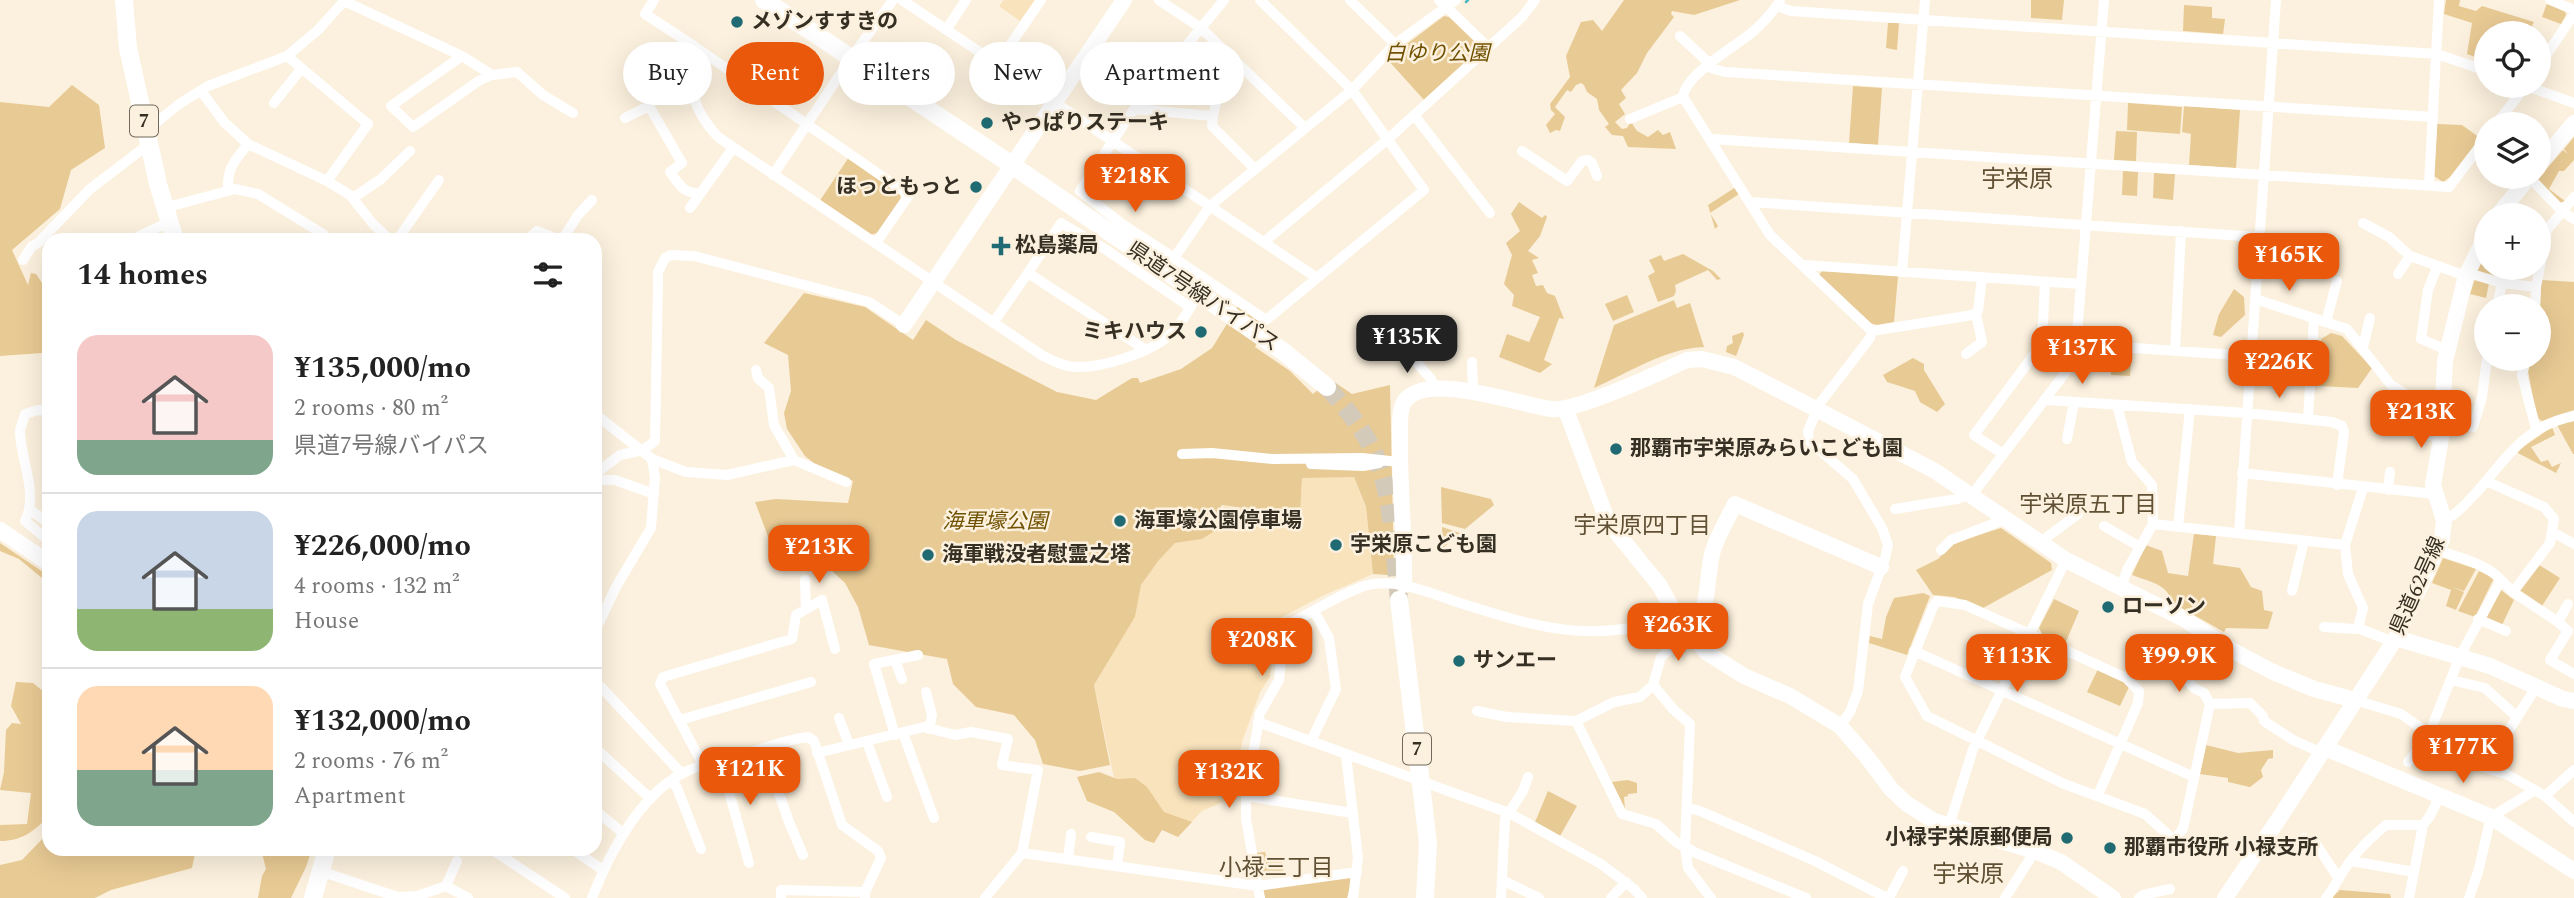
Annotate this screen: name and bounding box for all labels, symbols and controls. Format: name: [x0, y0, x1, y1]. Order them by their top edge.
place label: メゾンすすきの: [751, 6, 898, 38]
marker: メゾンすすきの: [729, 14, 745, 30]
map controls: [2474, 21, 2551, 371]
button: locate: [2474, 21, 2551, 98]
park label: 白ゆり公園: [1385, 38, 1492, 70]
chip: Buy: [623, 42, 712, 105]
chip: Rent: [726, 42, 824, 105]
chip: Filters: [838, 42, 955, 105]
chip: New: [969, 42, 1066, 105]
chip: Apartment: [1080, 42, 1244, 105]
road number: 7: [130, 105, 158, 136]
place label: やっぱりステーキ: [1001, 107, 1169, 139]
button: layers: [2474, 112, 2551, 189]
marker: やっぱりステーキ: [979, 115, 995, 131]
pin: ¥218K: [1086, 154, 1184, 214]
text: ¥218K: [1100, 159, 1170, 194]
district label: 宇栄原: [1981, 162, 2053, 198]
place label: ほっともっと: [836, 171, 962, 203]
marker: ほっともっと: [968, 179, 984, 195]
button: +: [2474, 203, 2551, 280]
place label: 松島薬局: [1015, 230, 1099, 262]
pin: ¥165K: [2240, 233, 2338, 293]
street label: 県道7号線バイパス: [1120, 234, 1286, 360]
marker: 松島薬局: [993, 238, 1009, 254]
text: ¥165K: [2254, 238, 2324, 273]
text: 14 homes: [77, 252, 208, 298]
icon: filters: [529, 256, 567, 294]
button: −: [2474, 294, 2551, 371]
place label: ミキハウス: [1082, 316, 1187, 348]
pin: ¥135K: [1358, 316, 1456, 375]
text: ¥135K: [1372, 320, 1442, 355]
marker: ミキハウス: [1193, 324, 1209, 340]
pin: ¥137K: [2033, 326, 2131, 386]
text: ¥137K: [2047, 331, 2117, 366]
pin: ¥226K: [2230, 340, 2328, 400]
text: ¥135,000/mo: [294, 345, 471, 391]
text: ¥226K: [2244, 345, 2314, 380]
icon: home: [133, 363, 217, 447]
text: 2 rooms · 80 m²: [294, 391, 448, 426]
pin: ¥213K: [2372, 391, 2470, 450]
text: ¥213K: [2386, 395, 2456, 430]
text: 県道7号線バイパス: [294, 429, 489, 464]
place label: 那覇市宇栄原みらいこども園: [1630, 433, 1903, 465]
marker: 那覇市宇栄原みらいこども園: [1608, 441, 1624, 457]
district label: 宇栄原五丁目: [2019, 488, 2157, 523]
place label: 海軍壕公園停車場: [1134, 505, 1302, 537]
park label: 海軍壕公園: [943, 506, 1050, 538]
district label: 宇栄原四丁目: [1573, 509, 1711, 544]
marker: 海軍壕公園停車場: [1112, 513, 1128, 529]
text: ¥226,000/mo: [294, 523, 471, 569]
pin: ¥213K: [770, 526, 868, 585]
place label: 宇栄原こども園: [1350, 529, 1497, 561]
text: ¥213K: [784, 530, 854, 565]
street label: 県道62号線: [2382, 532, 2454, 640]
marker: 宇栄原こども園: [1328, 537, 1344, 553]
icon: home: [133, 539, 217, 623]
place label: 海軍戦没者慰霊之塔: [942, 539, 1131, 571]
marker: 海軍戦没者慰霊之塔: [920, 547, 936, 563]
text: 4 rooms · 132 m²: [294, 569, 460, 604]
place label: ローソン: [2122, 591, 2206, 623]
marker: ローソン: [2100, 599, 2116, 615]
text: House: [294, 604, 359, 639]
pin: ¥263K: [1629, 604, 1727, 663]
text: ¥263K: [1643, 608, 1713, 643]
pin: ¥208K: [1213, 618, 1311, 678]
text: ¥208K: [1227, 623, 1297, 658]
pin: ¥113K: [1968, 634, 2066, 694]
pin: ¥99.9K: [2122, 634, 2236, 694]
text: ¥113K: [1982, 639, 2052, 674]
text: ¥99.9K: [2141, 639, 2217, 674]
place label: サンエー: [1473, 645, 1557, 677]
marker: サンエー: [1451, 653, 1467, 669]
text: ¥132,000/mo: [294, 698, 471, 744]
icon: home: [133, 714, 217, 798]
pin: ¥177K: [2414, 726, 2512, 785]
text: ¥177K: [2428, 730, 2498, 765]
road number: 7: [1403, 734, 1431, 764]
text: 2 rooms · 76 m²: [294, 744, 448, 779]
pin: ¥121K: [701, 748, 799, 807]
pin: ¥132K: [1180, 750, 1278, 810]
text: ¥121K: [715, 752, 785, 787]
text: ¥132K: [1194, 755, 1264, 790]
text: Apartment: [294, 779, 406, 814]
place label: 小禄宇栄原郵便局: [1885, 822, 2053, 854]
marker: 小禄宇栄原郵便局: [2059, 830, 2075, 846]
place label: 那覇市役所 小禄支所: [2124, 832, 2318, 864]
marker: 那覇市役所 小禄支所: [2102, 840, 2118, 856]
district label: 小禄三丁目: [1219, 851, 1334, 886]
district label: 宇栄原: [1932, 857, 2004, 893]

